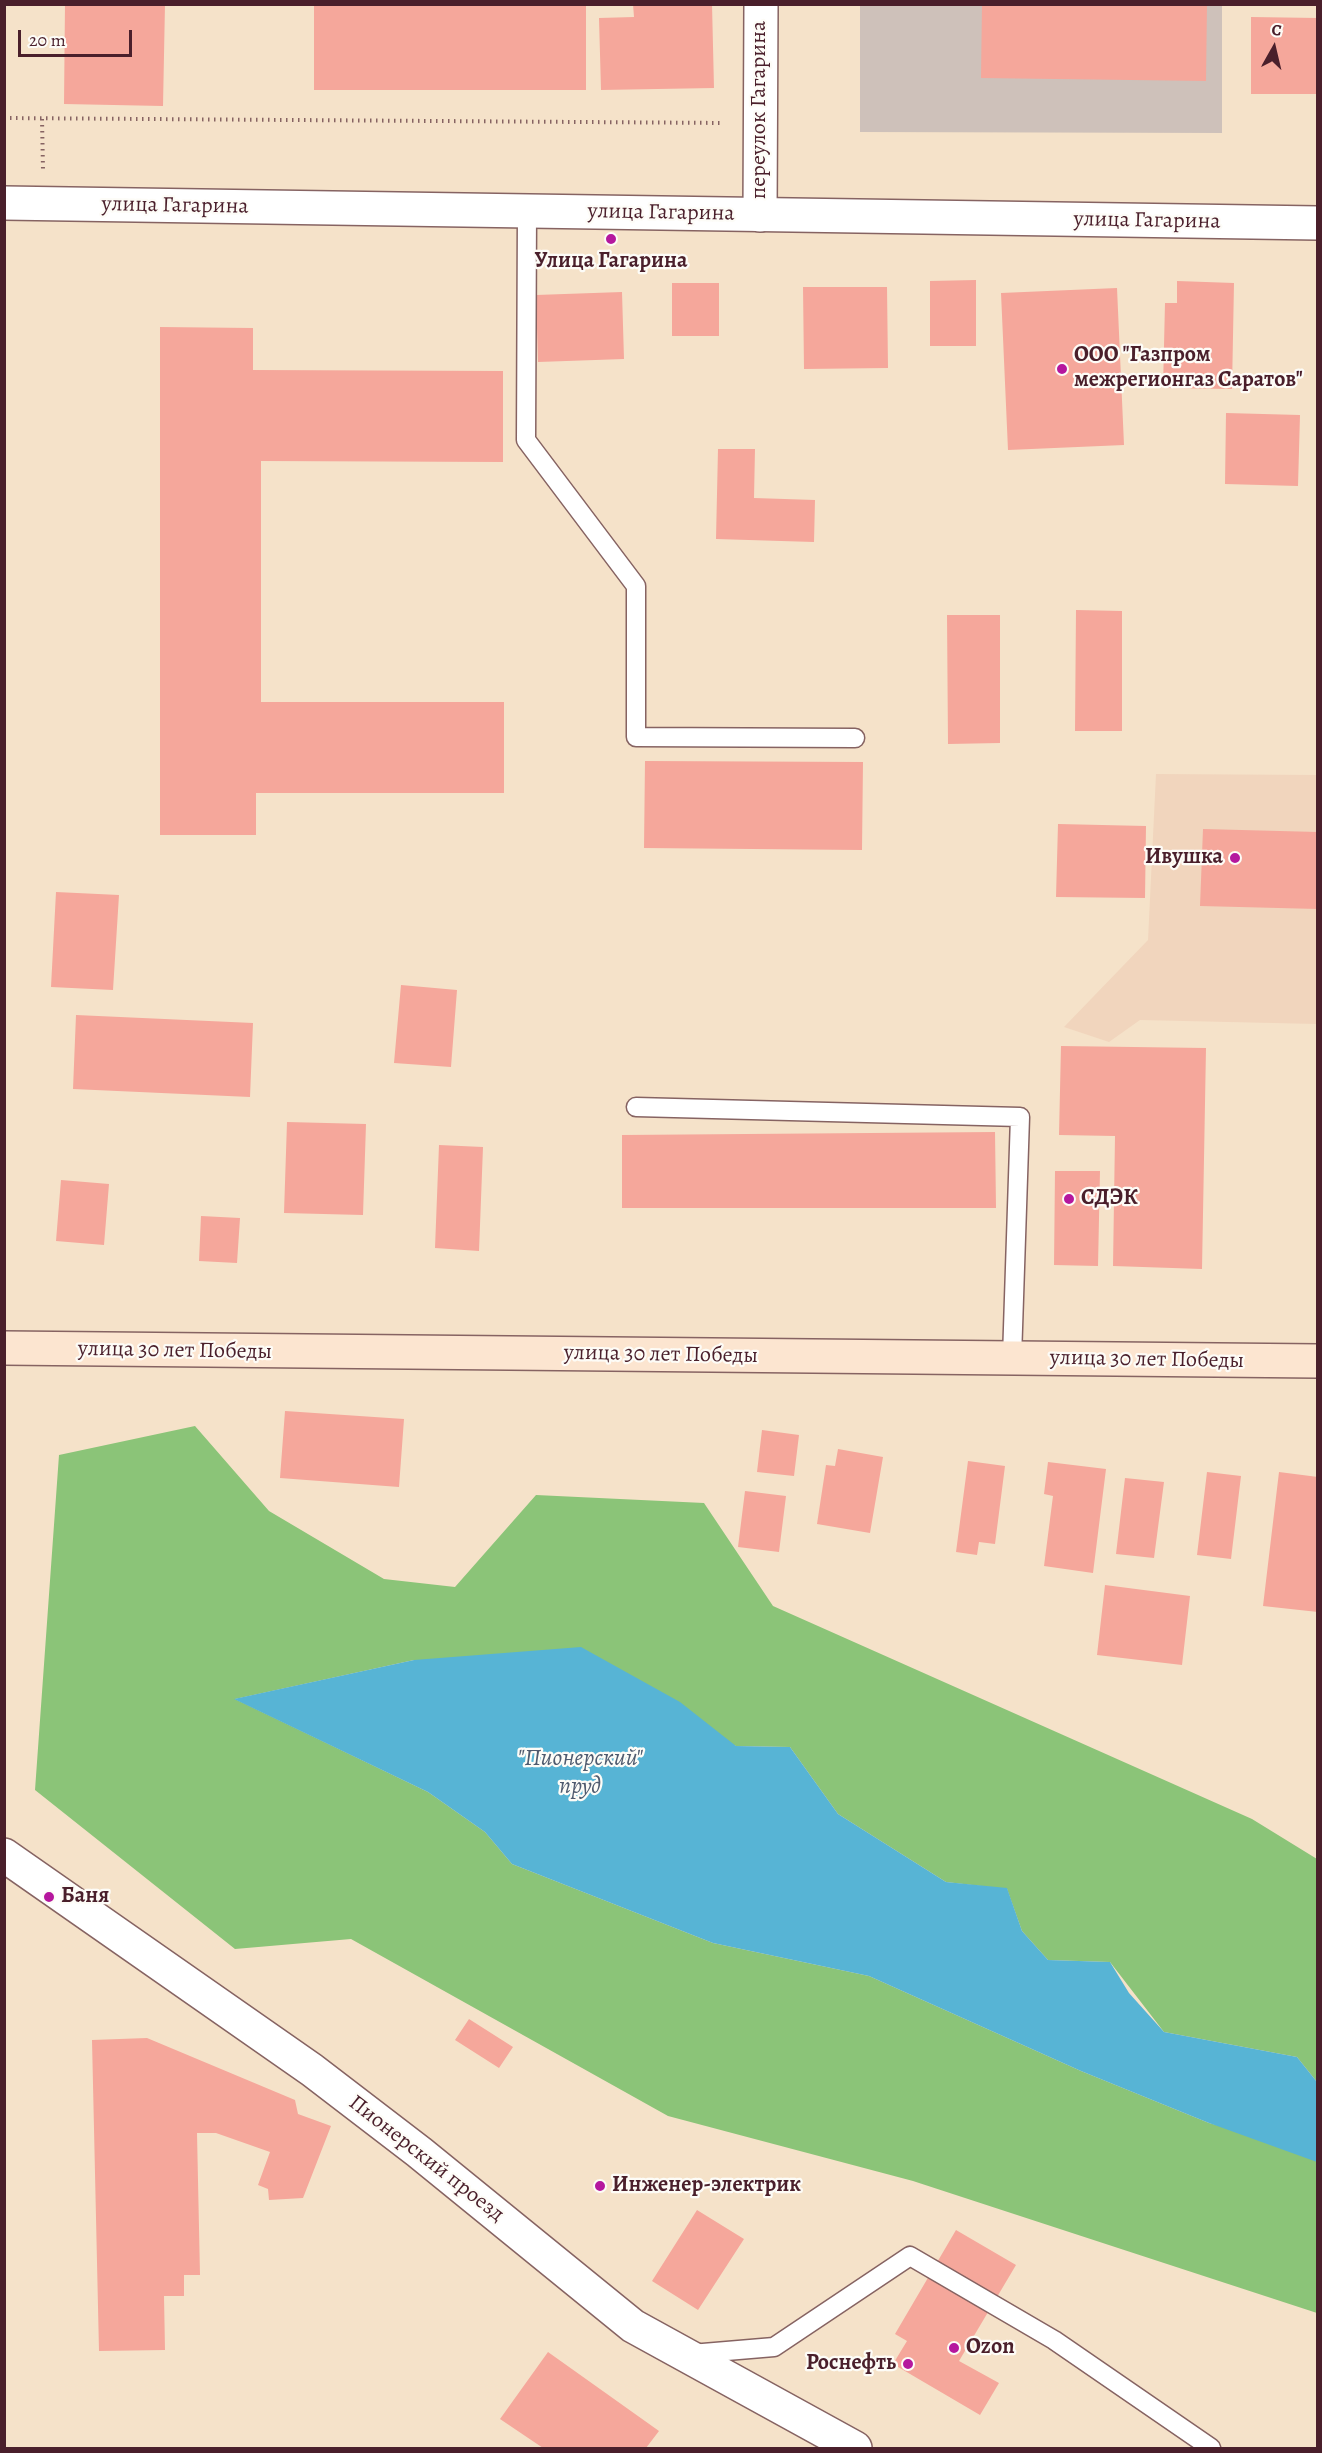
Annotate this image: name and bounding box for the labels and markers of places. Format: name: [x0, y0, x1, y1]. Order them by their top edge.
marker: Улица Гагарина: [604, 232, 618, 246]
place label: Улица Гагарина: [535, 249, 687, 275]
place label: ООО "Газпром межрегионгаз Саратов": [1074, 343, 1303, 394]
marker: ООО "Газпром межрегионгаз Саратов": [1055, 362, 1069, 376]
place label: Ивушка: [1145, 845, 1223, 871]
marker: Ивушка: [1228, 851, 1242, 865]
place label: СДЭК: [1081, 1186, 1138, 1212]
marker: СДЭК: [1062, 1192, 1076, 1206]
place label: Баня: [61, 1884, 109, 1910]
marker: Баня: [42, 1890, 56, 1904]
place label: Инженер-электрик: [612, 2173, 801, 2199]
marker: Инженер-электрик: [593, 2179, 607, 2193]
place label: Ozon: [966, 2335, 1015, 2361]
marker: Ozon: [947, 2341, 961, 2355]
place label: Роснефть: [806, 2351, 896, 2377]
marker: Роснефть: [901, 2357, 915, 2371]

